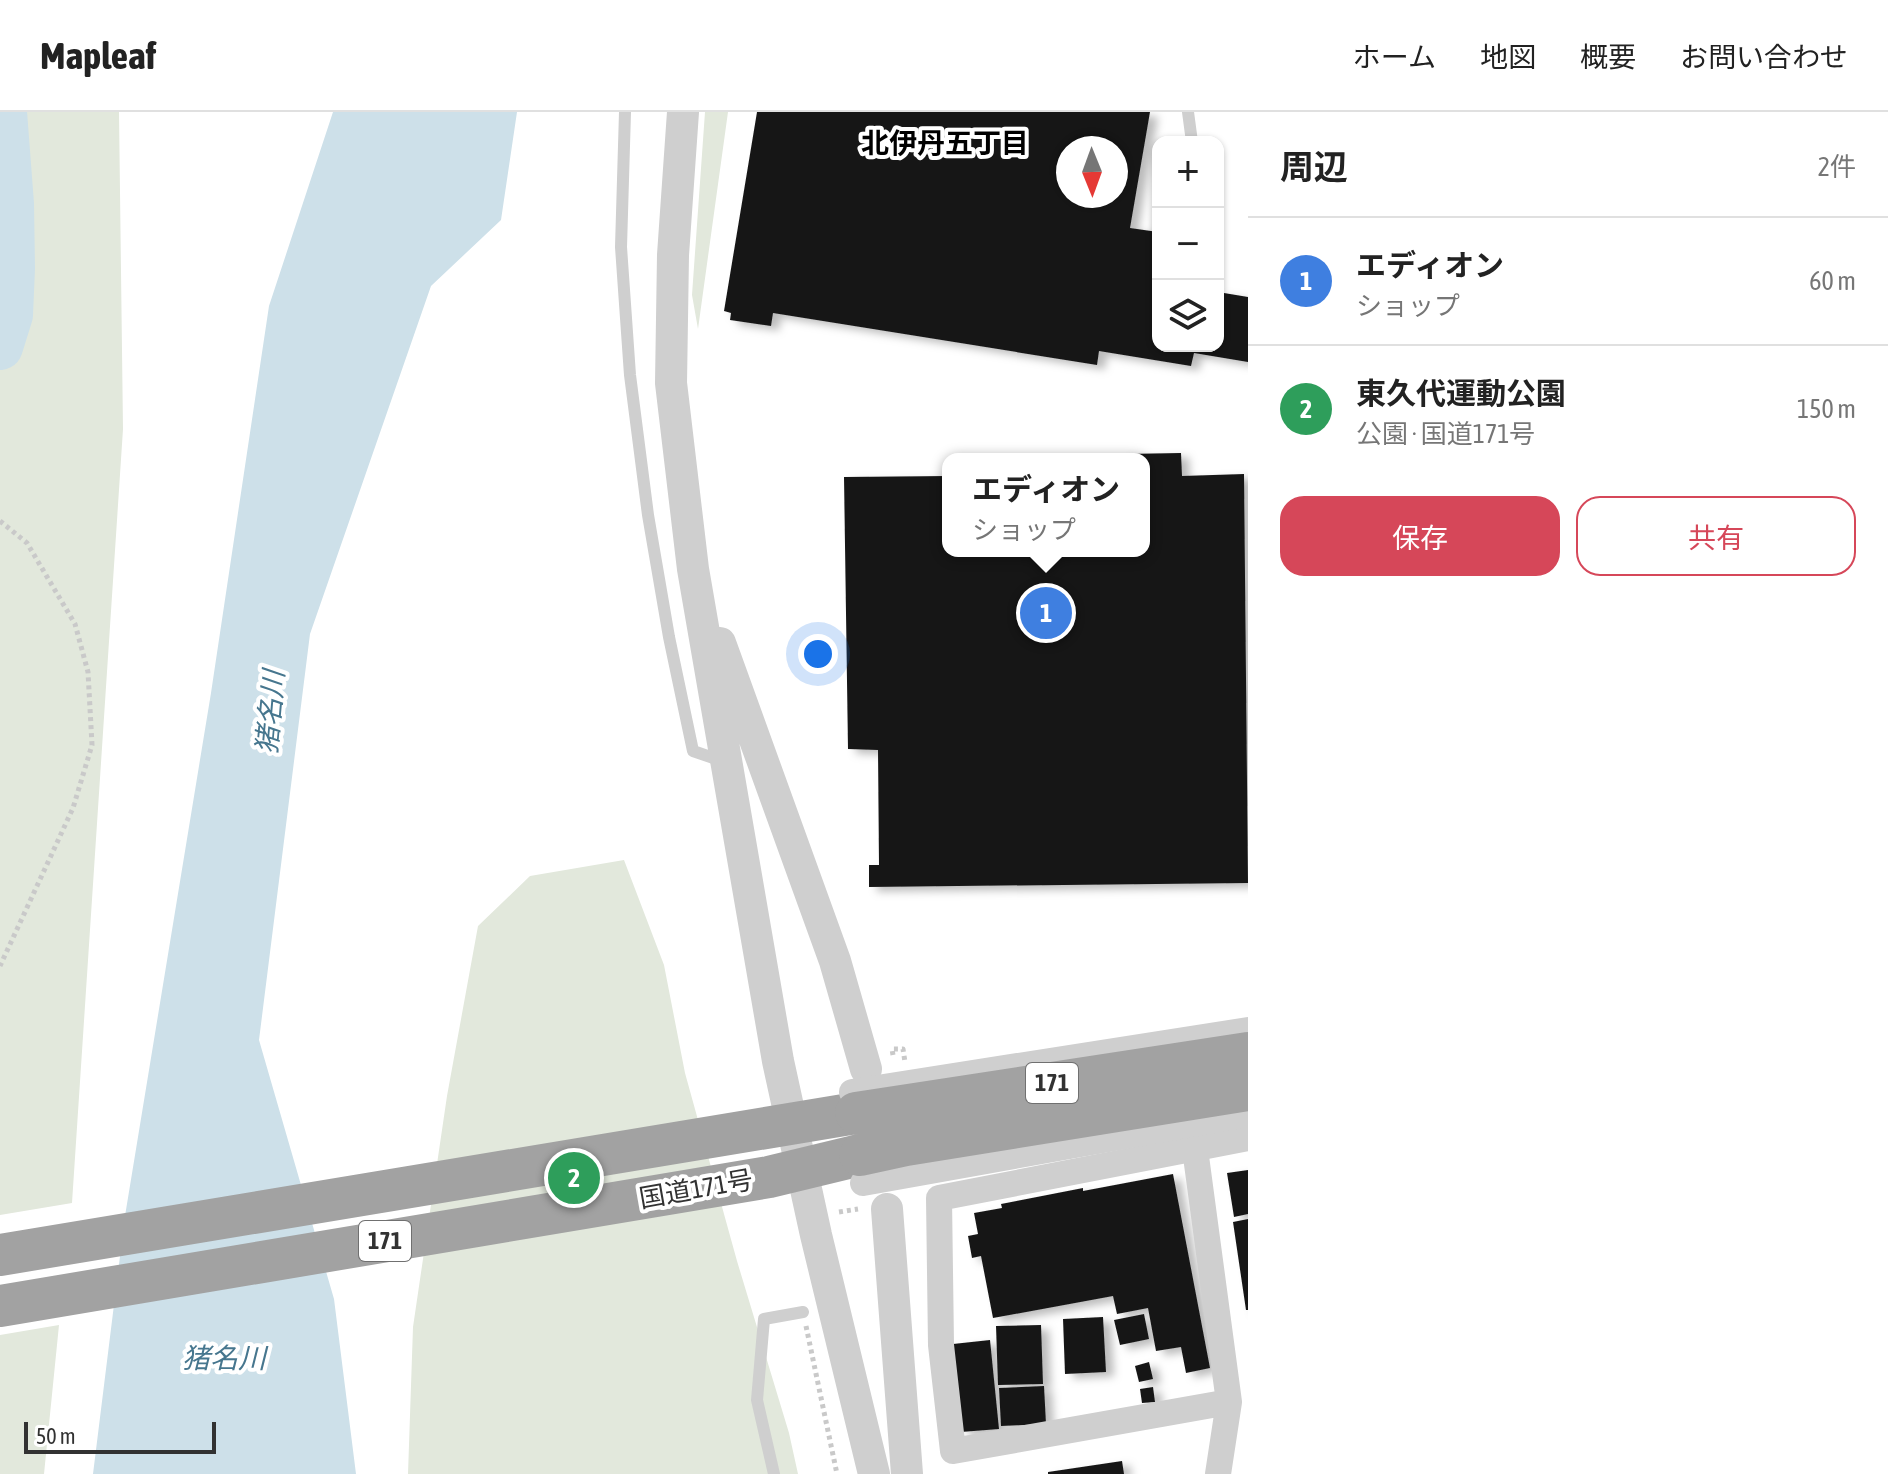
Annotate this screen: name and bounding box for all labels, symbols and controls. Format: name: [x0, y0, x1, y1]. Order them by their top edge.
text: Mapleaf: [40, 34, 156, 77]
text: ホーム: [1353, 41, 1436, 73]
text: 地図: [1480, 41, 1536, 73]
text: 概要: [1580, 41, 1636, 73]
text: お問い合わせ: [1680, 41, 1848, 73]
district label: 北伊丹五丁目: [861, 127, 1029, 159]
north arrow: [1056, 136, 1128, 208]
map controls: [1152, 136, 1224, 352]
button: +: [1152, 136, 1224, 208]
text: 周辺: [1280, 147, 1348, 186]
text: 2件: [1818, 152, 1856, 182]
button: −: [1152, 208, 1224, 280]
text: エディオン: [1356, 248, 1504, 282]
text: 1: [1300, 266, 1312, 296]
text: 60 m: [1809, 266, 1856, 296]
button: layers: [1152, 280, 1224, 352]
text: ショップ: [1356, 291, 1460, 321]
text: 東久代運動公園: [1356, 376, 1566, 410]
text: 2: [1300, 394, 1312, 424]
text: 150 m: [1797, 394, 1856, 424]
text: 公園 · 国道171号: [1356, 419, 1535, 449]
popup: [942, 453, 1150, 557]
text: エディオン: [972, 472, 1120, 506]
button: 保存: [1280, 496, 1560, 576]
button: 共有: [1576, 496, 1856, 576]
text: ショップ: [972, 515, 1076, 545]
pin: 1: [1020, 583, 1072, 643]
your location: [798, 634, 838, 674]
water label: 猪名川: [250, 666, 290, 755]
road number: 171: [1026, 1063, 1078, 1103]
pin: 2: [548, 1148, 600, 1208]
street label: 国道171号: [637, 1164, 755, 1214]
road number: 171: [359, 1221, 411, 1261]
water label: 猪名川: [182, 1342, 269, 1374]
scale bar: [24, 1418, 216, 1454]
text: 50 m: [36, 1423, 76, 1449]

